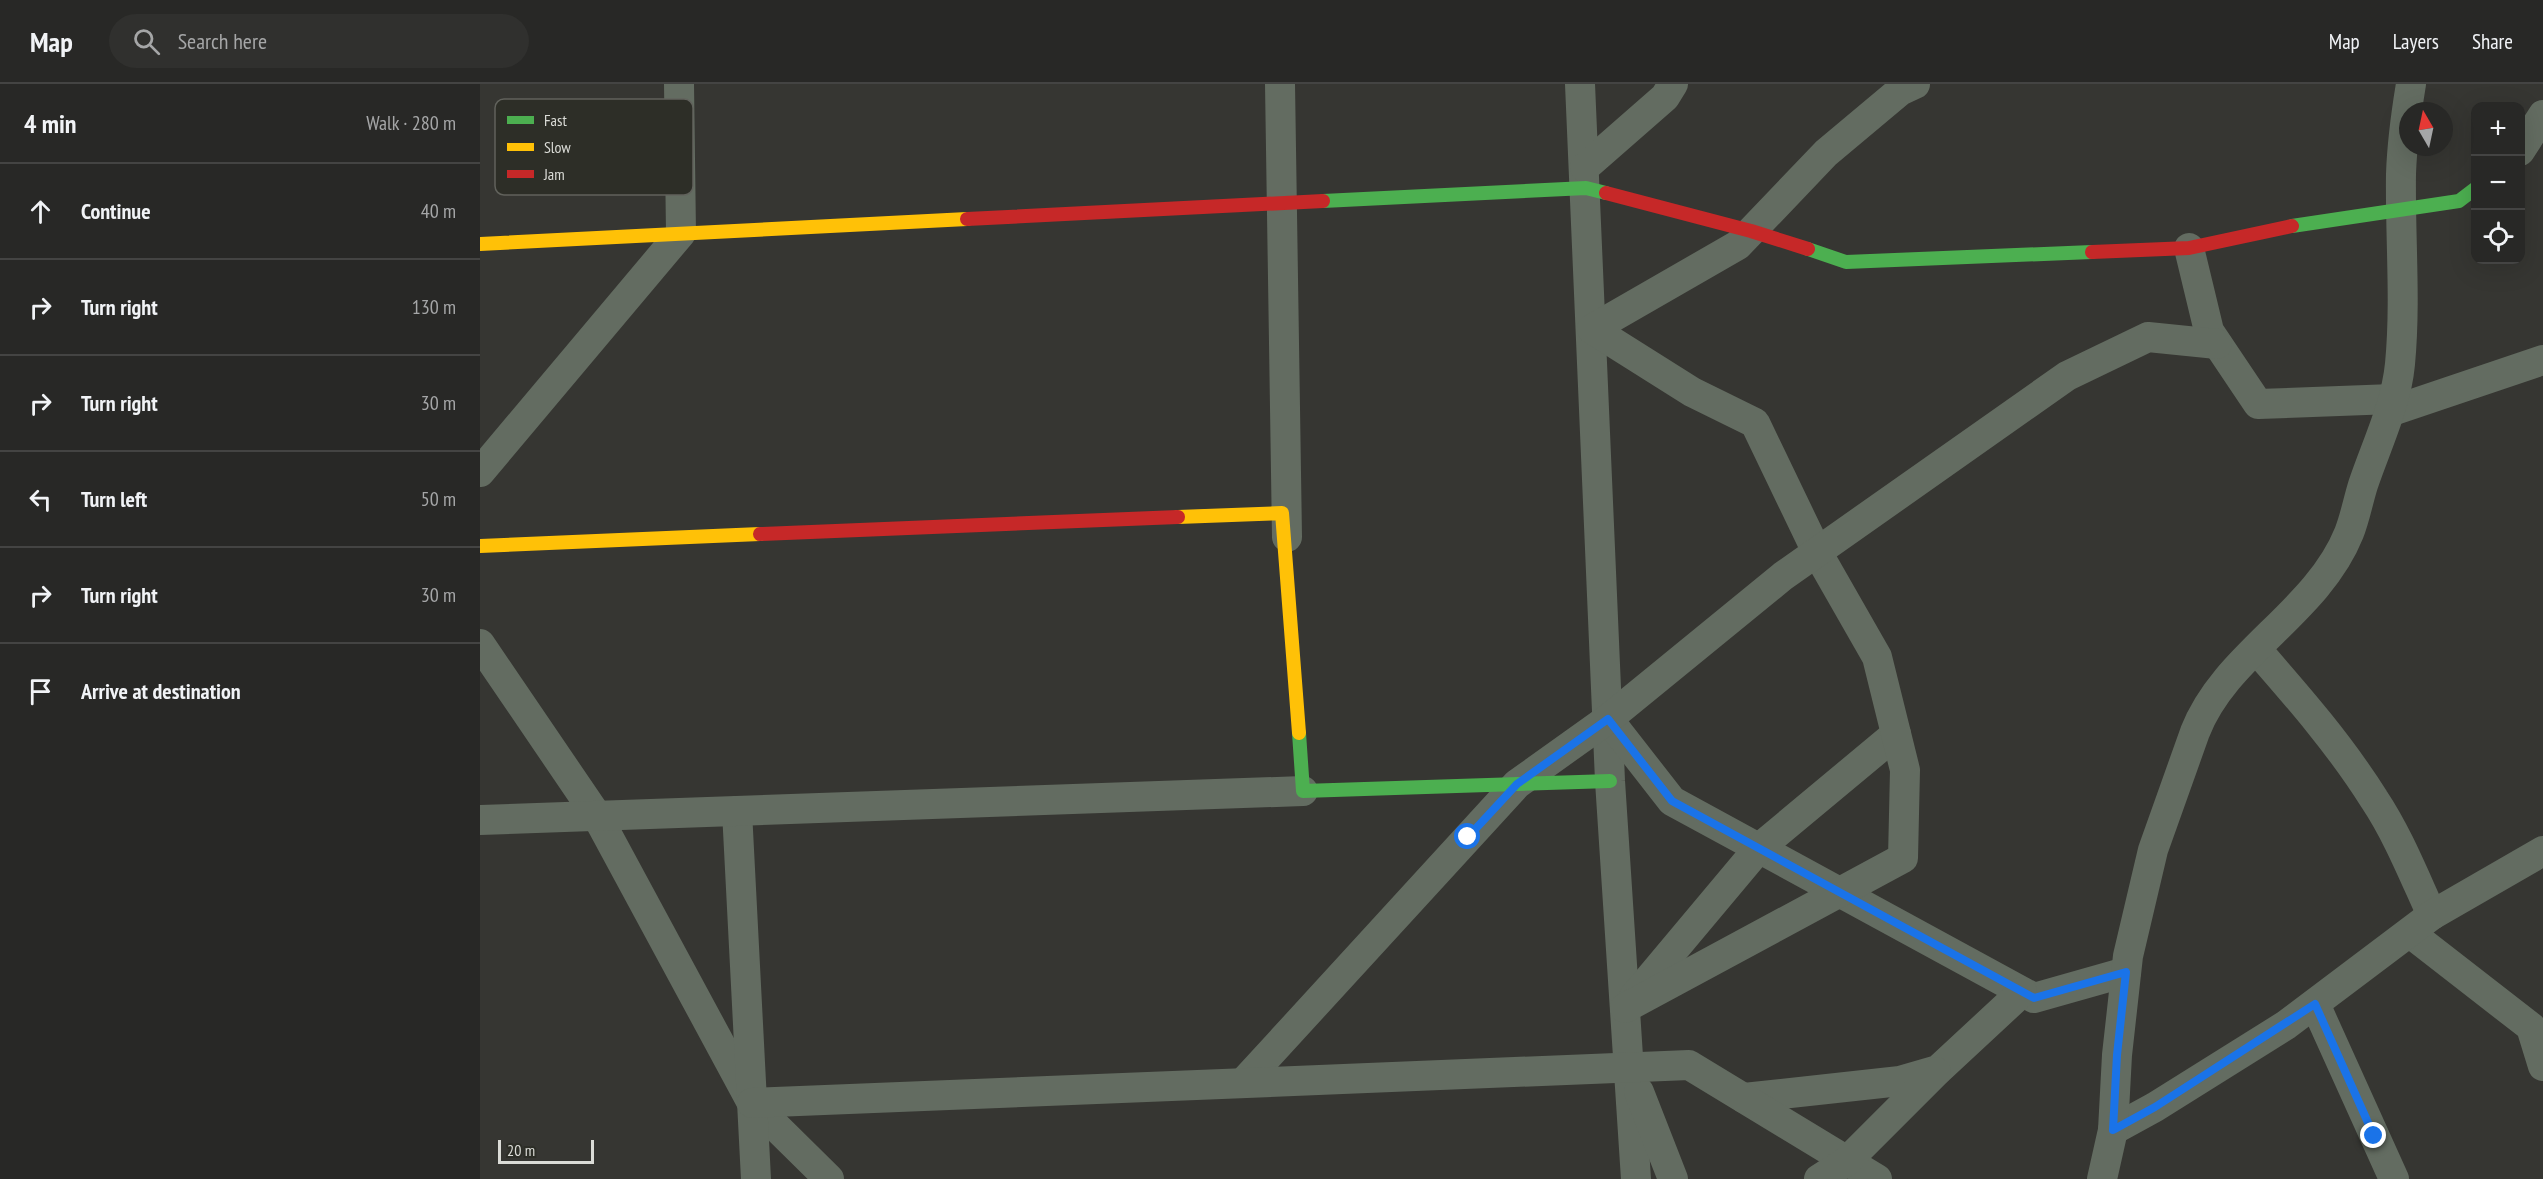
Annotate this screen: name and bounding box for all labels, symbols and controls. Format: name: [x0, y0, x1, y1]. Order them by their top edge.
search box: [109, 14, 529, 68]
text: Map: [30, 23, 73, 60]
icon: search: [130, 25, 163, 58]
text: Search here: [178, 27, 267, 55]
text: Map: [2329, 28, 2360, 55]
text: Layers: [2393, 28, 2439, 55]
text: Share: [2472, 28, 2513, 55]
legend: [495, 99, 693, 195]
north arrow: [2399, 102, 2453, 156]
map controls: [2471, 102, 2525, 264]
button: +: [2471, 102, 2525, 156]
text: 4 min: [24, 107, 77, 140]
text: Walk · 280 m: [366, 110, 456, 136]
text: Fast: [544, 110, 567, 130]
text: Slow: [544, 137, 571, 157]
button: −: [2471, 156, 2525, 210]
text: Jam: [543, 164, 565, 184]
icon: ahead: [24, 195, 57, 228]
text: Continue: [81, 197, 151, 225]
text: 40 m: [421, 198, 456, 224]
button: locate: [2471, 210, 2525, 264]
icon: right: [24, 291, 57, 324]
text: Turn right: [81, 293, 158, 321]
text: 130 m: [412, 294, 456, 320]
icon: right: [24, 387, 57, 420]
text: Turn right: [81, 389, 158, 417]
text: 30 m: [421, 390, 456, 416]
icon: left: [24, 483, 57, 516]
text: Turn left: [81, 485, 147, 513]
text: 50 m: [421, 486, 456, 512]
icon: right: [24, 579, 57, 612]
text: Turn right: [81, 581, 158, 609]
text: 30 m: [421, 582, 456, 608]
icon: arrive: [24, 675, 57, 708]
text: Arrive at destination: [81, 677, 241, 705]
route start: [1454, 823, 1480, 849]
route end: [2360, 1122, 2386, 1148]
scale bar: [498, 1137, 594, 1164]
text: 20 m: [507, 1140, 535, 1160]

